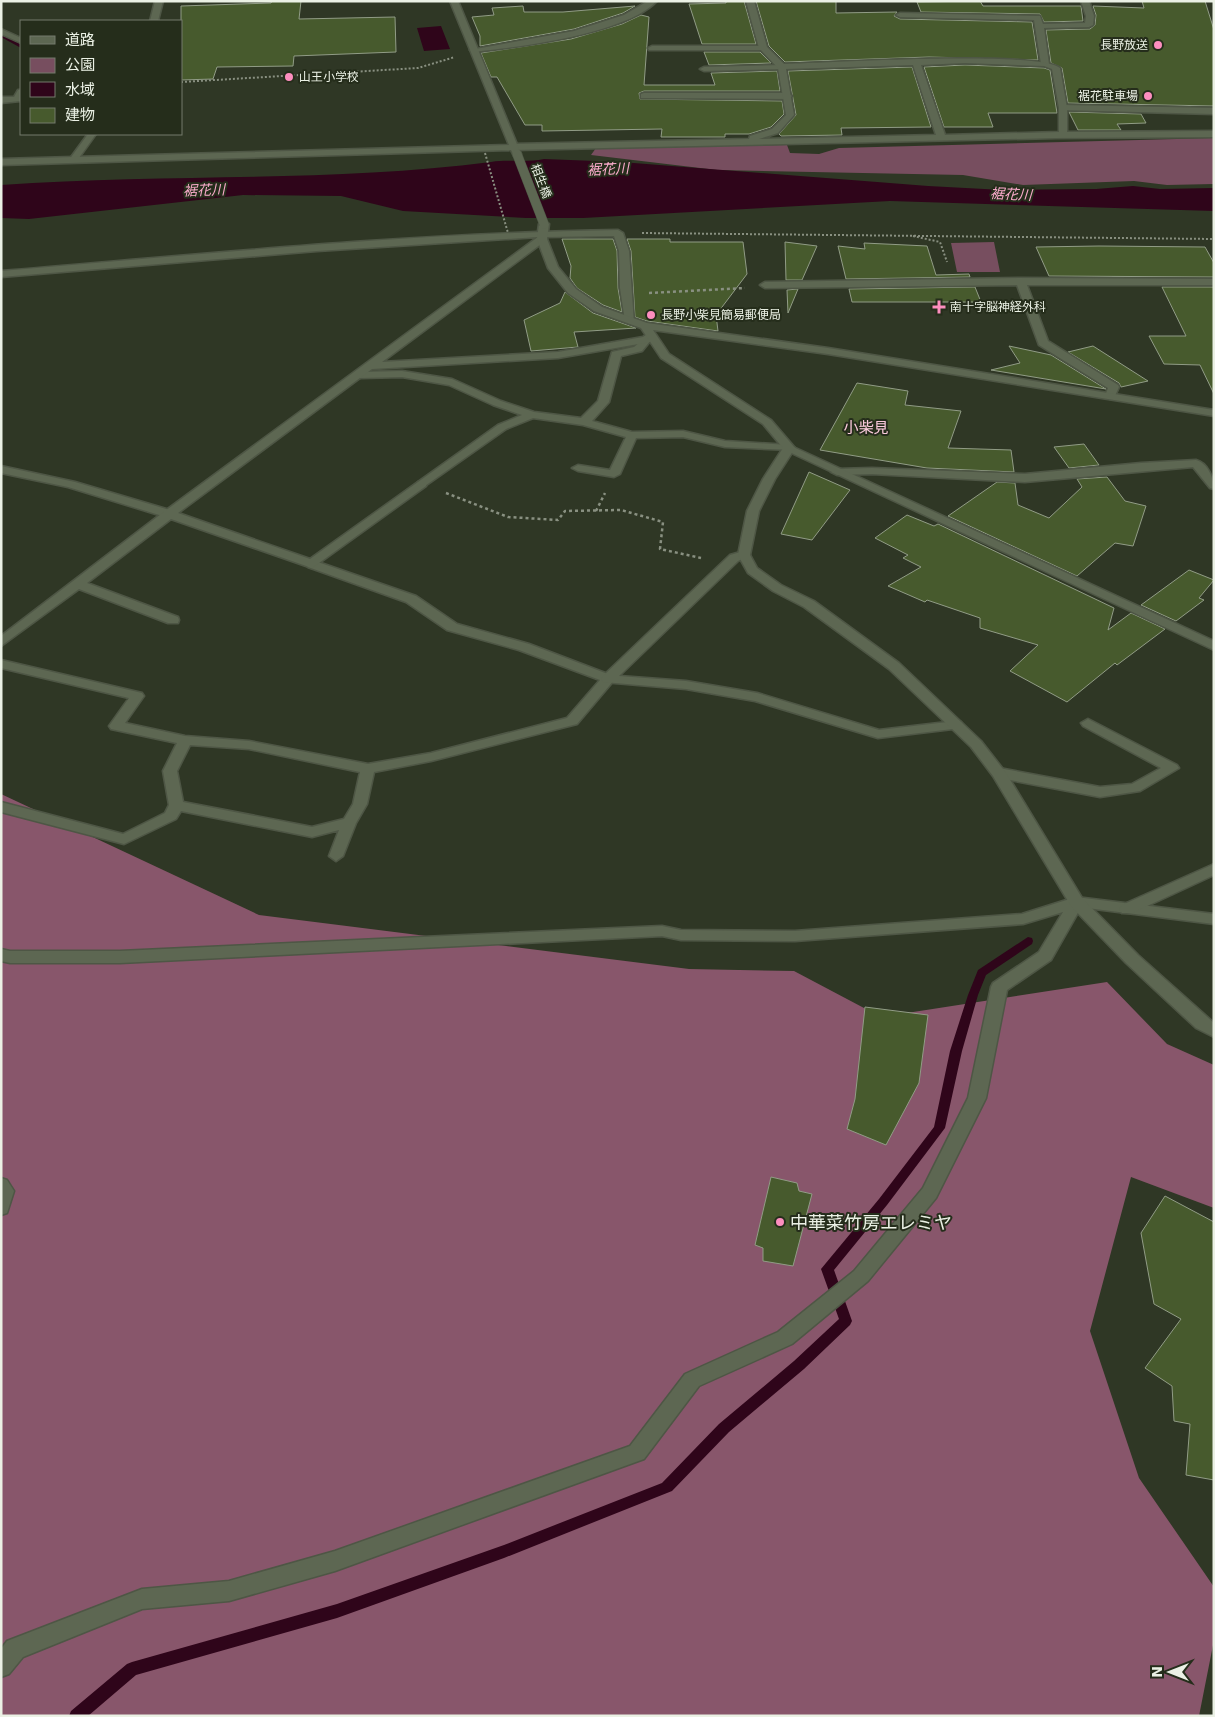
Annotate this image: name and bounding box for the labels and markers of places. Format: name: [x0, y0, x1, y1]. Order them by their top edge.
place label: 長野放送: [1100, 38, 1148, 52]
marker: 長野放送: [1152, 39, 1164, 51]
place label: 山王小学校: [299, 70, 359, 84]
marker: 山王小学校: [283, 71, 295, 83]
place label: 裾花駐車場: [1078, 89, 1138, 103]
marker: 裾花駐車場: [1142, 90, 1154, 102]
marker: 南十字脳神経外科: [932, 300, 946, 314]
place label: 南十字脳神経外科: [950, 300, 1046, 314]
place label: 長野小柴見簡易郵便局: [661, 308, 781, 322]
marker: 長野小柴見簡易郵便局: [645, 309, 657, 321]
place label: 中華菜竹房エレミヤ: [790, 1212, 952, 1233]
marker: 中華菜竹房エレミヤ: [774, 1216, 786, 1228]

